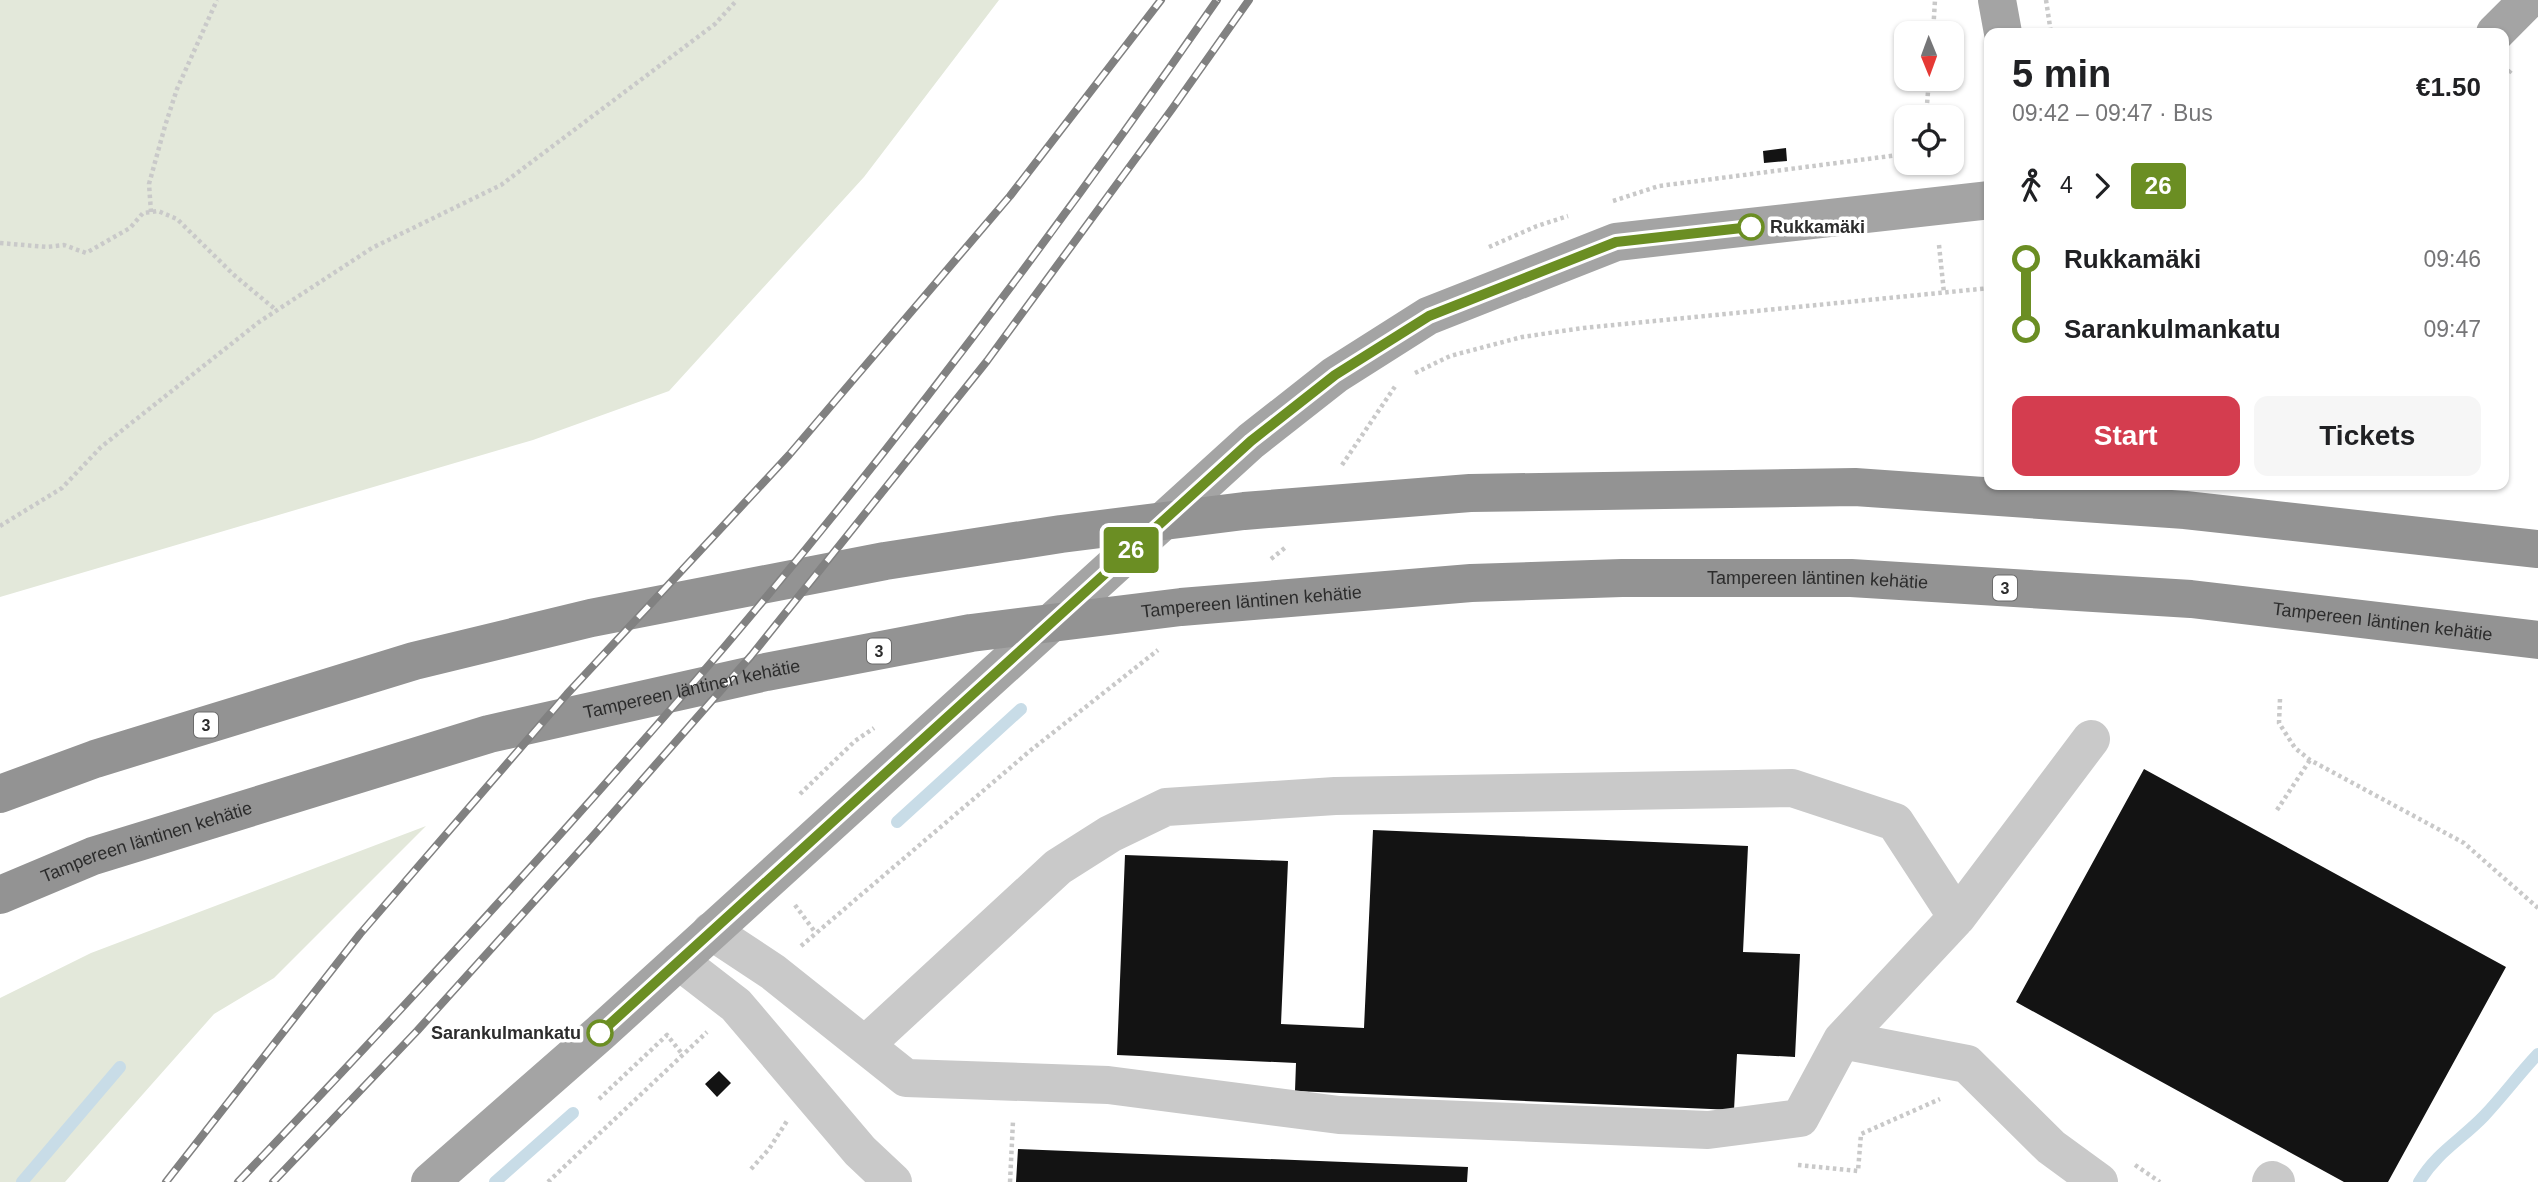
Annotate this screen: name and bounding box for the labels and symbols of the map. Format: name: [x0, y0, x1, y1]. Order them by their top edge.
north arrow: [1894, 21, 1964, 91]
marker: Rukkamäki: [1738, 214, 1764, 240]
place label: Rukkamäki: [1770, 217, 1865, 237]
line badge: 26: [1100, 527, 1162, 573]
street label: Tampereen läntinen kehätie: [1707, 568, 1929, 593]
road number: 3: [1993, 576, 2017, 600]
street label: Tampereen läntinen kehätie: [1140, 582, 1363, 622]
street label: Tampereen läntinen kehätie: [2272, 599, 2494, 645]
road number: 3: [867, 638, 891, 664]
street label: Tampereen läntinen kehätie: [582, 656, 802, 723]
road number: 3: [194, 712, 218, 738]
street label: Tampereen läntinen kehätie: [38, 798, 254, 887]
marker: Sarankulmankatu: [587, 1020, 613, 1046]
place label: Sarankulmankatu: [431, 1023, 581, 1043]

